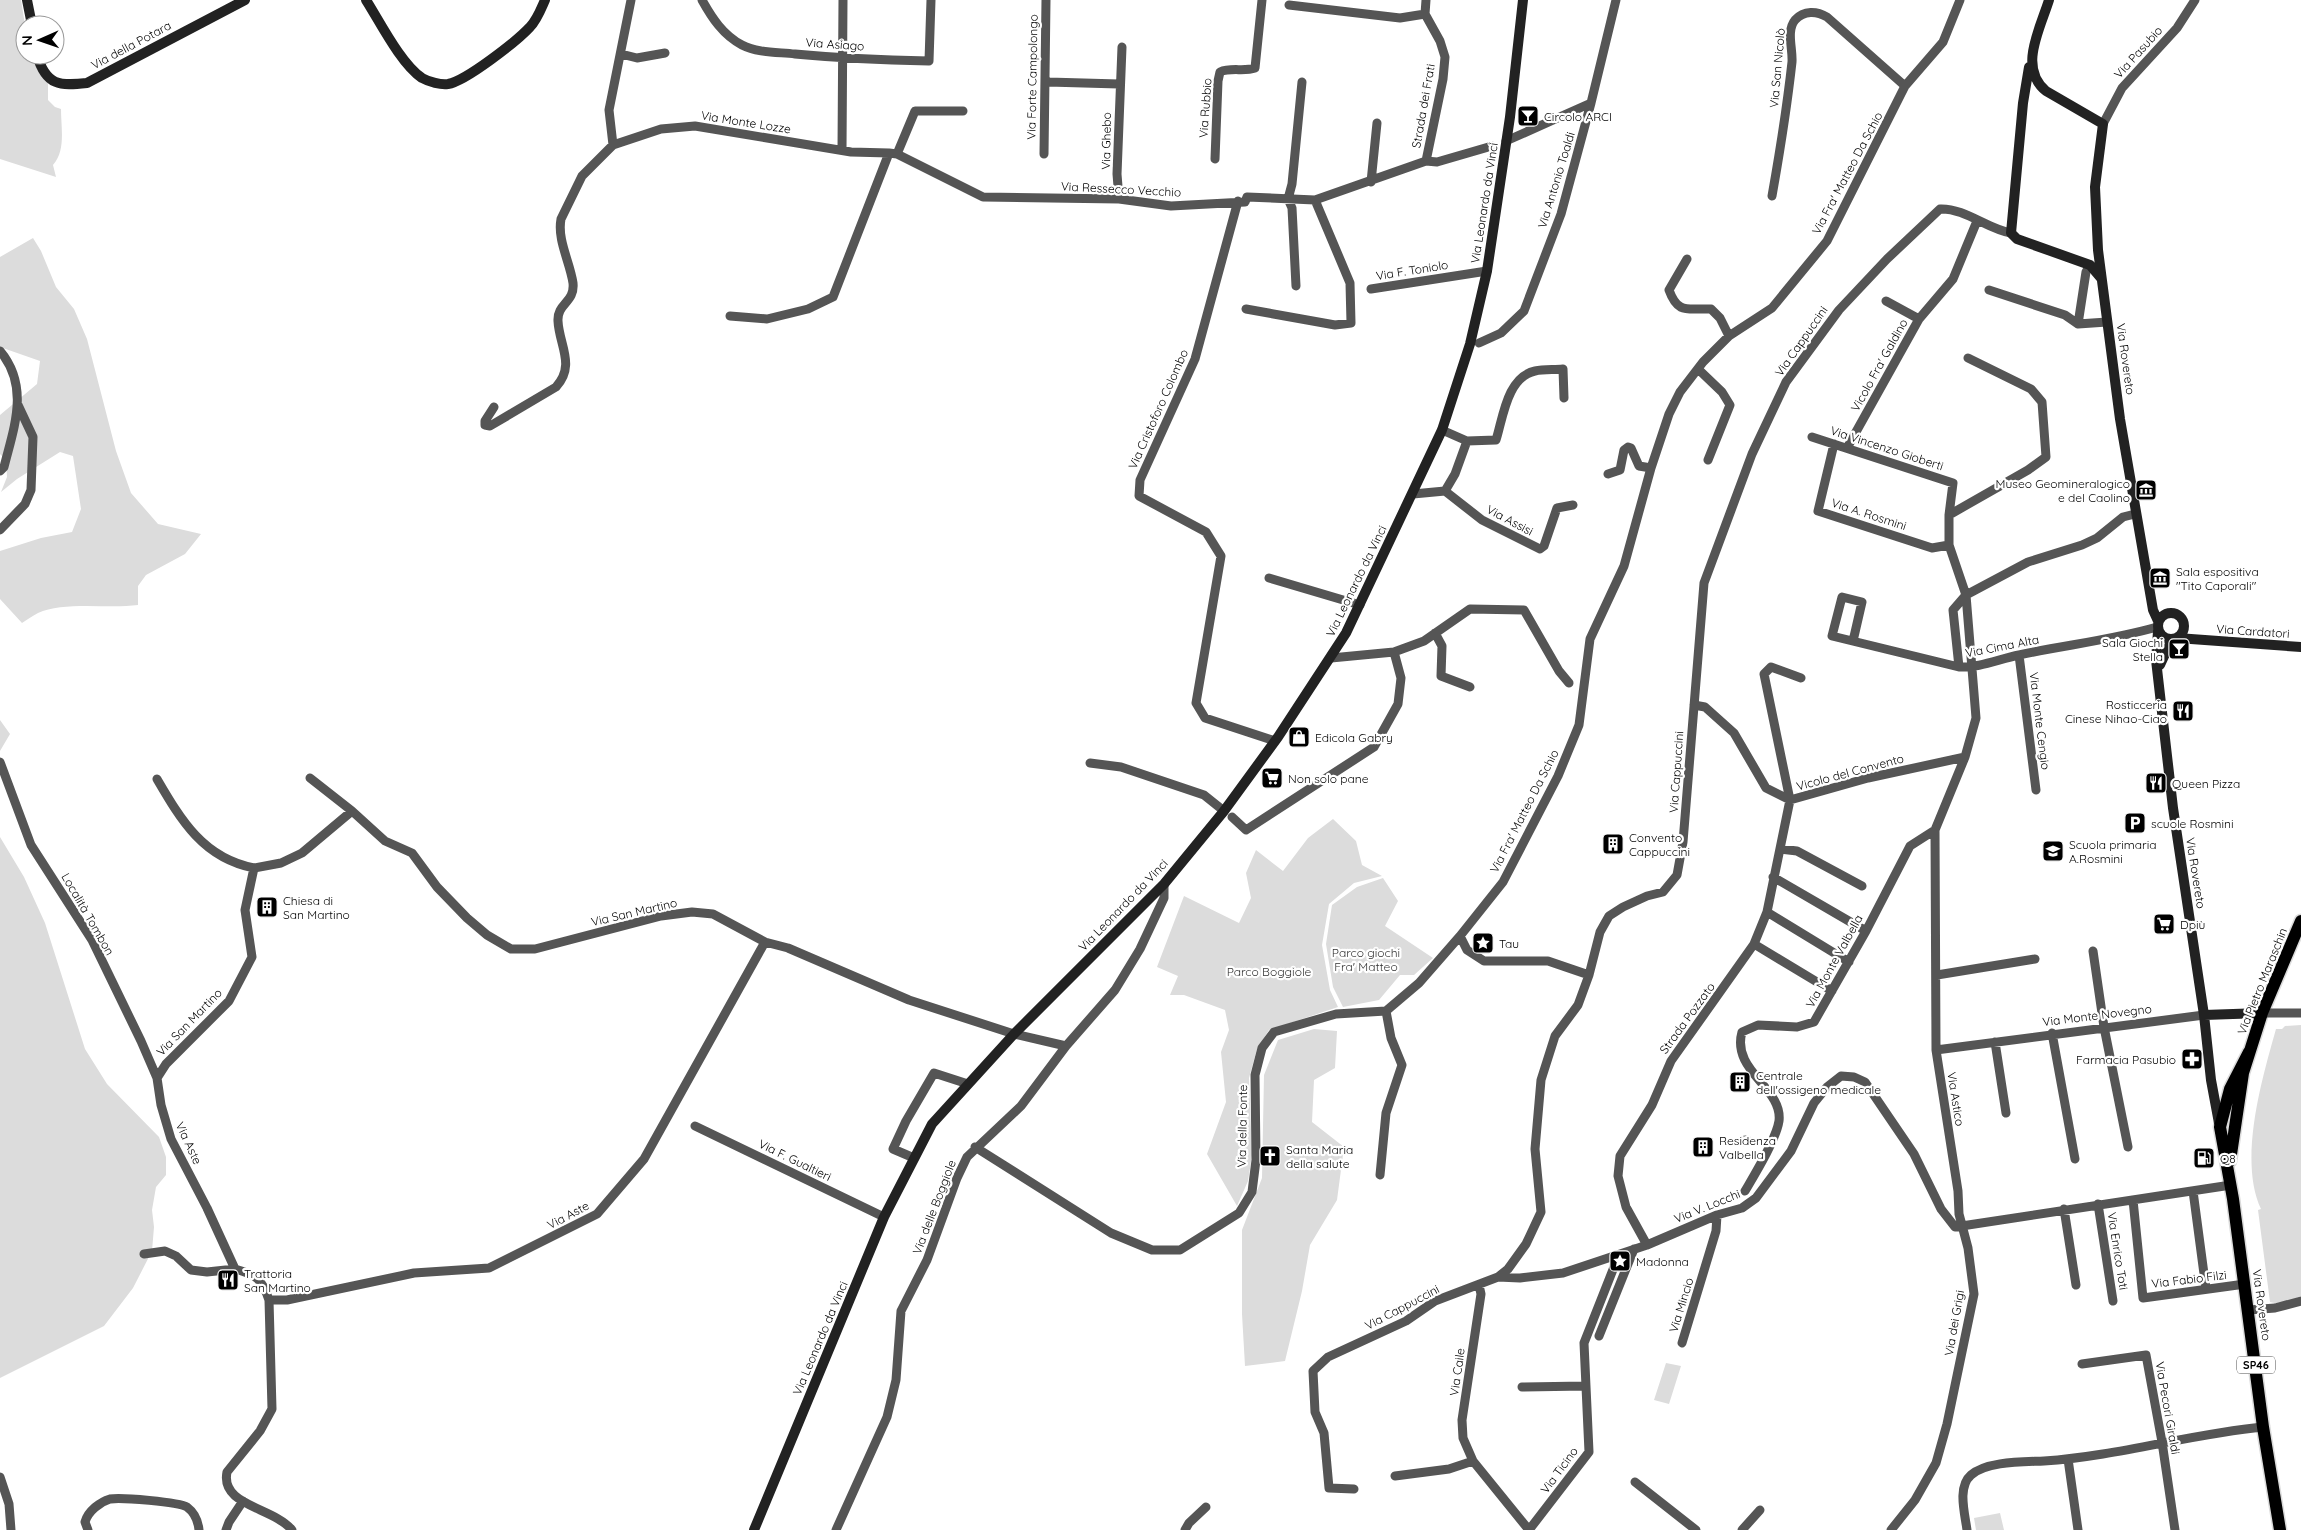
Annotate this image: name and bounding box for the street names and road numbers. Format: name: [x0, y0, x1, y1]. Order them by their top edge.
street label: Via Forte Campolongo: [1023, 14, 1041, 140]
street label: Via della Potara: [88, 18, 174, 72]
street label: Via Pasubio: [2111, 23, 2165, 81]
street label: Via San Nicolò: [1766, 27, 1788, 109]
street label: Via Asiago: [805, 34, 865, 54]
street label: Strada dei Frati: [1408, 63, 1438, 149]
street label: Via Rubbio: [1195, 77, 1215, 139]
street label: Via Monte Lozze: [700, 107, 792, 137]
street label: Via Fra' Matteo Da Schio: [1808, 109, 1886, 237]
street label: Via Ghebo: [1098, 112, 1114, 170]
street label: Via Antonio Toaldi: [1534, 130, 1578, 230]
street label: Via Leonardo da Vinci: [1467, 142, 1501, 264]
street label: Via Ressecco Vecchio: [1060, 178, 1182, 200]
street label: Via F. Toniolo: [1375, 257, 1449, 283]
street label: Via Cappuccini: [1771, 303, 1831, 379]
street label: Vicolo Fra' Galdino: [1847, 316, 1911, 414]
street label: Via Rovereto: [2114, 322, 2138, 396]
street label: Via Cristoforo Colombo: [1125, 347, 1191, 471]
street label: Via Vincenzo Gioberti: [1829, 423, 1945, 473]
street label: Via A. Rosmini: [1830, 495, 1908, 533]
street label: Via Assisi: [1484, 501, 1536, 539]
street label: Via Leonardo da Vinci: [1323, 523, 1389, 639]
street label: Via Cardatori: [2216, 621, 2290, 641]
street label: Via Cima Alta: [1964, 631, 2040, 661]
street label: Via Monte Cengio: [2027, 671, 2053, 771]
street label: Via Cappuccini: [1666, 731, 1686, 813]
street label: Via Fra' Matteo Da Schio: [1486, 747, 1562, 875]
street label: Vicolo del Convento: [1795, 750, 1905, 794]
street label: Via Rovereto: [2183, 836, 2209, 910]
street label: Via Leonardo da Vinci: [1075, 856, 1171, 954]
street label: Località Tombon: [58, 870, 118, 958]
street label: Via San Martino: [589, 895, 679, 929]
street label: Via Monte Valbella: [1802, 912, 1866, 1010]
street label: Via Pietro Maraschin: [2234, 926, 2290, 1036]
street label: Strada Pozzato: [1656, 979, 1718, 1057]
street label: Via San Martino: [153, 985, 225, 1059]
street label: Via Monte Novegno: [2042, 1001, 2152, 1029]
street label: Via Astico: [1944, 1071, 1968, 1127]
street label: Via della Fonte: [1234, 1084, 1250, 1168]
street label: Via Aste: [173, 1119, 205, 1167]
street label: Via F. Gualtieri: [756, 1136, 834, 1184]
street label: Via delle Boggiole: [909, 1157, 959, 1256]
street label: Via V. Locchi: [1672, 1186, 1742, 1226]
street label: Via Aste: [544, 1198, 592, 1232]
street label: Via Enrico Toti: [2104, 1211, 2132, 1291]
street label: Via Fabio Filzi: [2151, 1267, 2227, 1291]
street label: Via Rovereto: [2250, 1268, 2274, 1342]
street label: Via Mincio: [1666, 1276, 1696, 1334]
street label: Via Leonardo da Vinci: [789, 1279, 851, 1397]
street label: Via Cappuccini: [1362, 1281, 1442, 1333]
street label: Via dei Grigi: [1941, 1289, 1967, 1357]
street label: Via Caile: [1446, 1347, 1468, 1397]
road number: SP46: [2237, 1356, 2275, 1374]
street label: Via Pecori Giraldi: [2152, 1360, 2184, 1456]
street label: Via Ticino: [1537, 1444, 1581, 1496]

